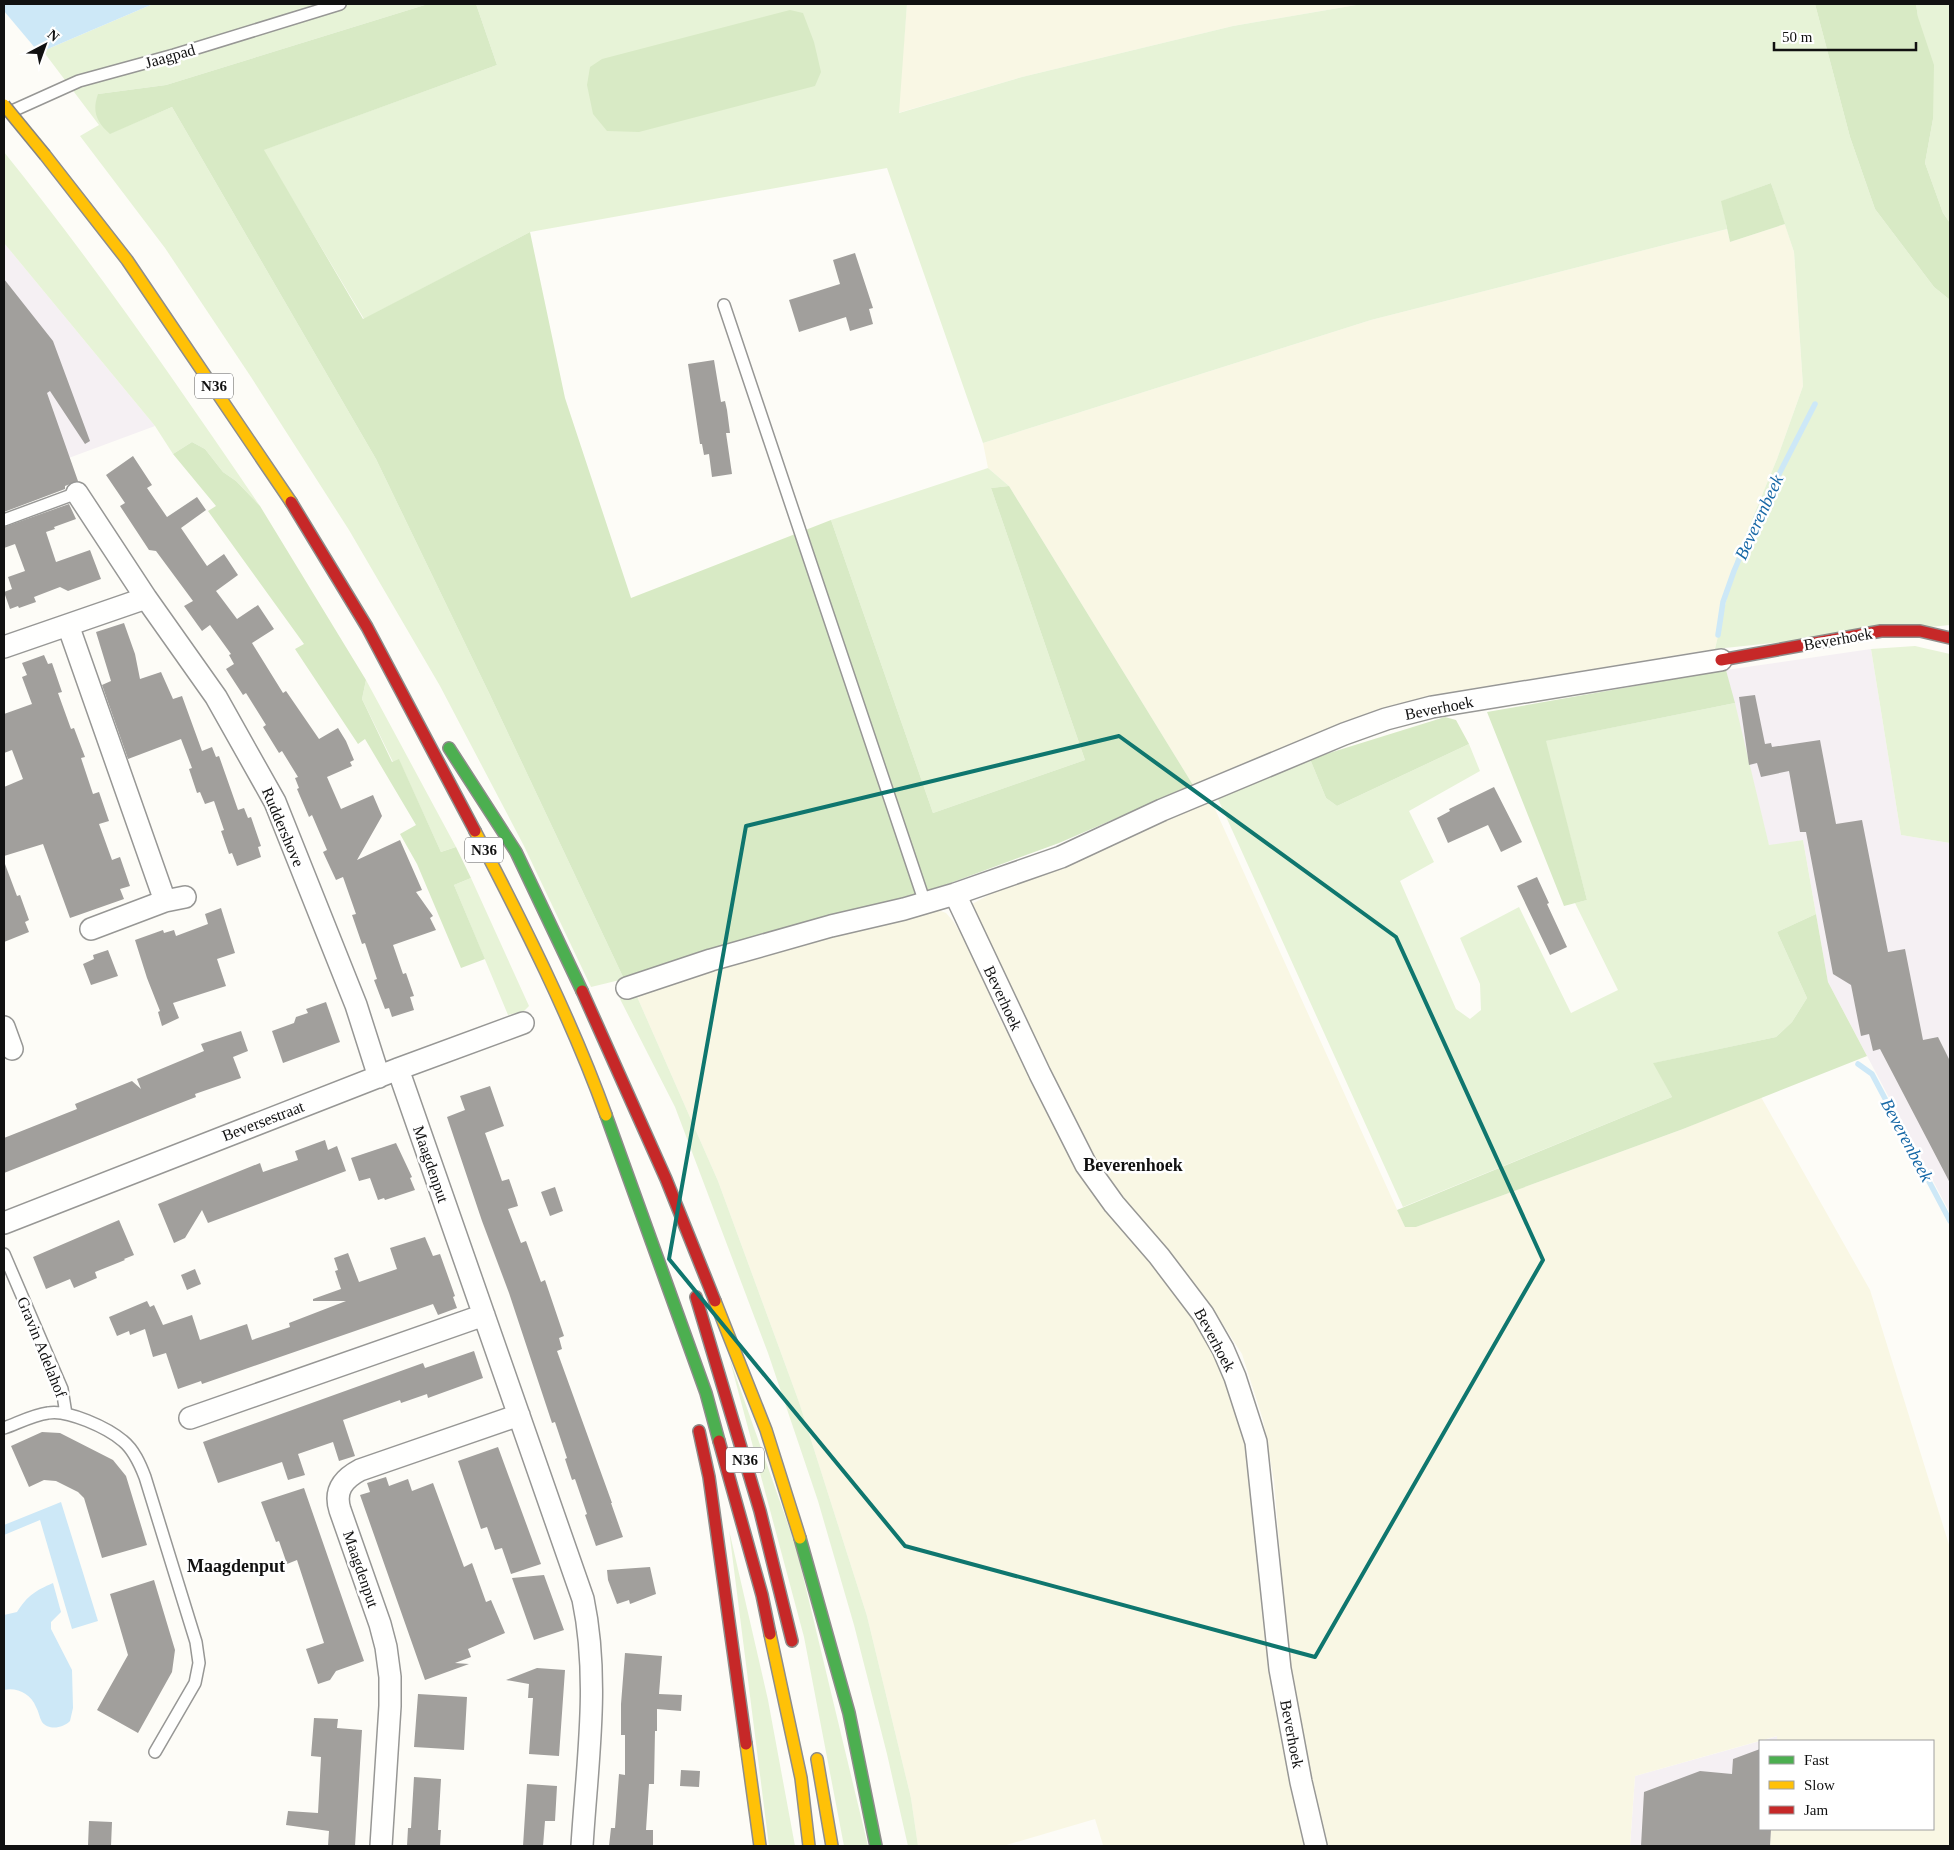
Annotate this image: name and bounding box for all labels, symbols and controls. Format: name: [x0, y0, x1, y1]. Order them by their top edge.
north arrow: [20, 20, 70, 70]
scale bar: [1774, 20, 1916, 52]
text: N: [44, 27, 62, 45]
text: 50 m: [1782, 29, 1813, 45]
street label: Jaagpad: [143, 41, 197, 72]
road number: N36: [195, 374, 233, 398]
water label: Beverenbeek: [1731, 471, 1788, 563]
street label: Beverhoek: [1802, 625, 1874, 653]
street label: Beverhoek: [1403, 693, 1475, 723]
street label: Ruddershove: [259, 785, 307, 869]
road number: N36: [465, 838, 503, 862]
street label: Beverhoek: [981, 963, 1025, 1033]
water label: Beverenbeek: [1877, 1095, 1938, 1186]
street label: Beversestraat: [220, 1097, 307, 1144]
street label: Maagdenput: [409, 1123, 452, 1205]
district label: Beverenhoek: [1083, 1155, 1183, 1175]
street label: Gravin Adelahof: [14, 1294, 70, 1400]
street label: Beverhoek: [1191, 1305, 1239, 1375]
road number: N36: [726, 1448, 764, 1472]
street label: Maagdenput: [339, 1528, 382, 1610]
district label: Maagdenput: [187, 1556, 285, 1576]
street label: Beverhoek: [1277, 1698, 1307, 1770]
legend: [1759, 1740, 1934, 1830]
text: Fast: [1804, 1752, 1830, 1768]
text: Slow: [1804, 1777, 1835, 1793]
text: Jam: [1804, 1802, 1828, 1818]

